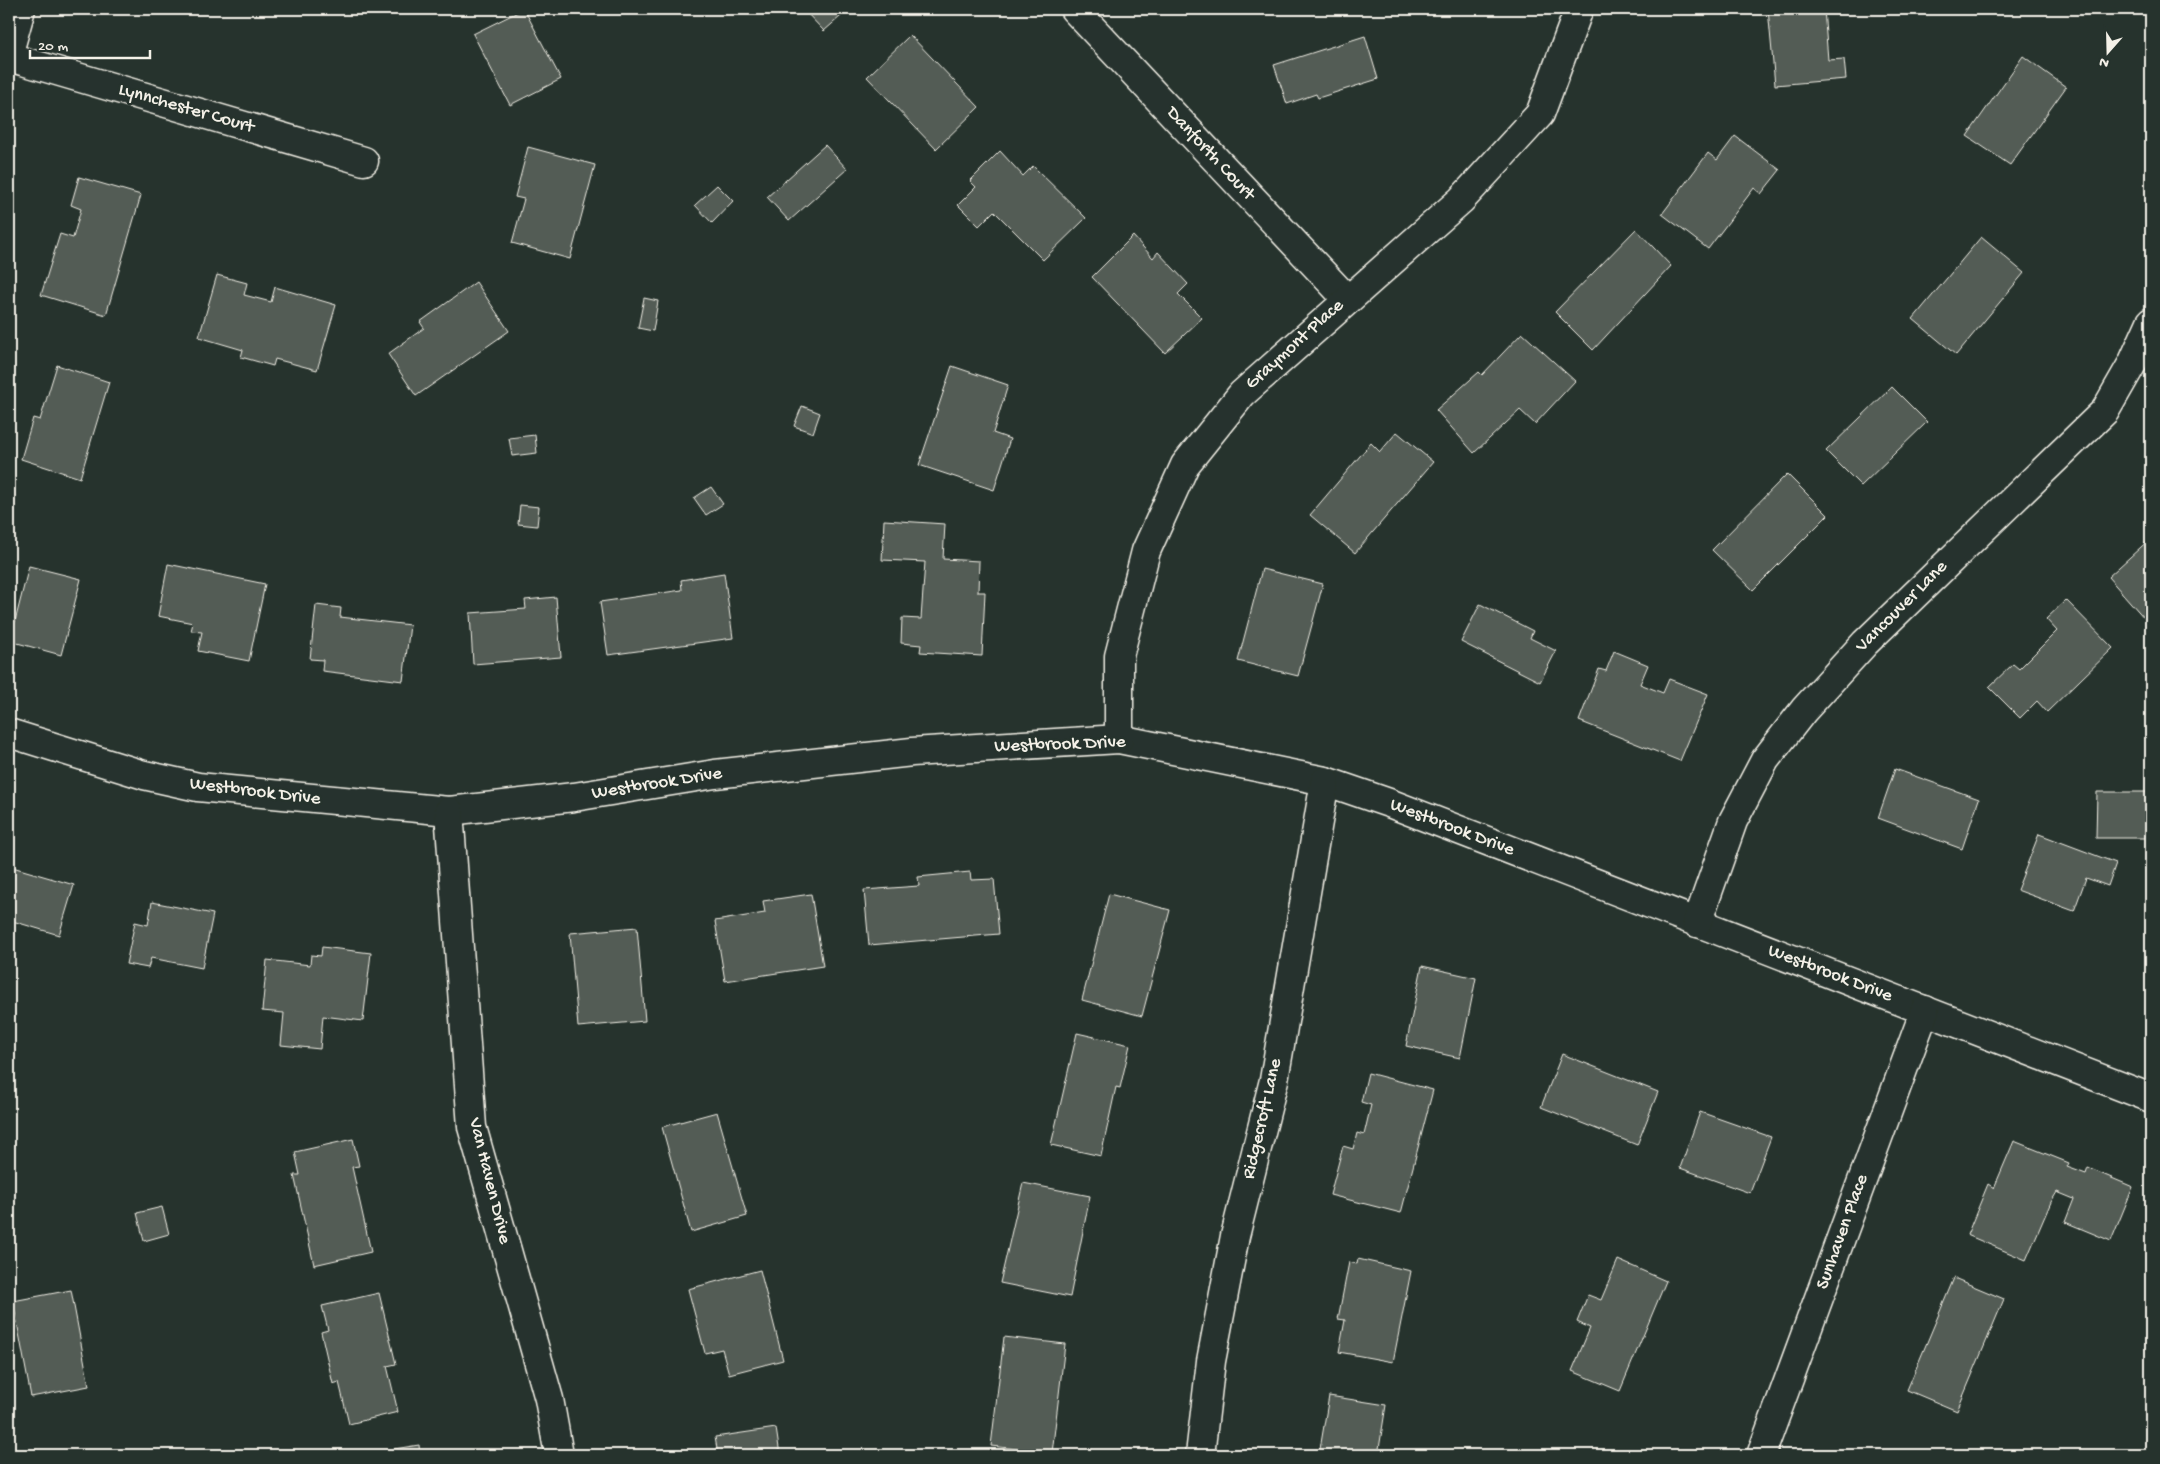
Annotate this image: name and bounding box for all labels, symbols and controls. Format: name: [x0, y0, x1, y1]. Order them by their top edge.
scale bar: [30, 28, 150, 60]
north arrow: [2082, 28, 2132, 78]
text: 20 m: [38, 38, 68, 56]
text: N: [2097, 52, 2112, 71]
street label: Lynnchester Court: [115, 79, 259, 140]
street label: Danforth Court: [1159, 101, 1261, 208]
street label: Graymont Place: [1241, 295, 1349, 395]
street label: Vancouver Lane: [1850, 556, 1953, 659]
street label: Westbrook Drive: [994, 731, 1126, 759]
street label: Westbrook Drive: [590, 762, 724, 806]
street label: Westbrook Drive: [188, 773, 322, 811]
street label: Westbrook Drive: [1386, 794, 1518, 862]
street label: Westbrook Drive: [1764, 940, 1896, 1008]
street label: Ridgecroft Lane: [1238, 1056, 1288, 1182]
street label: Van Haven Drive: [462, 1115, 516, 1247]
street label: Sunhaven Place: [1812, 1171, 1875, 1293]

